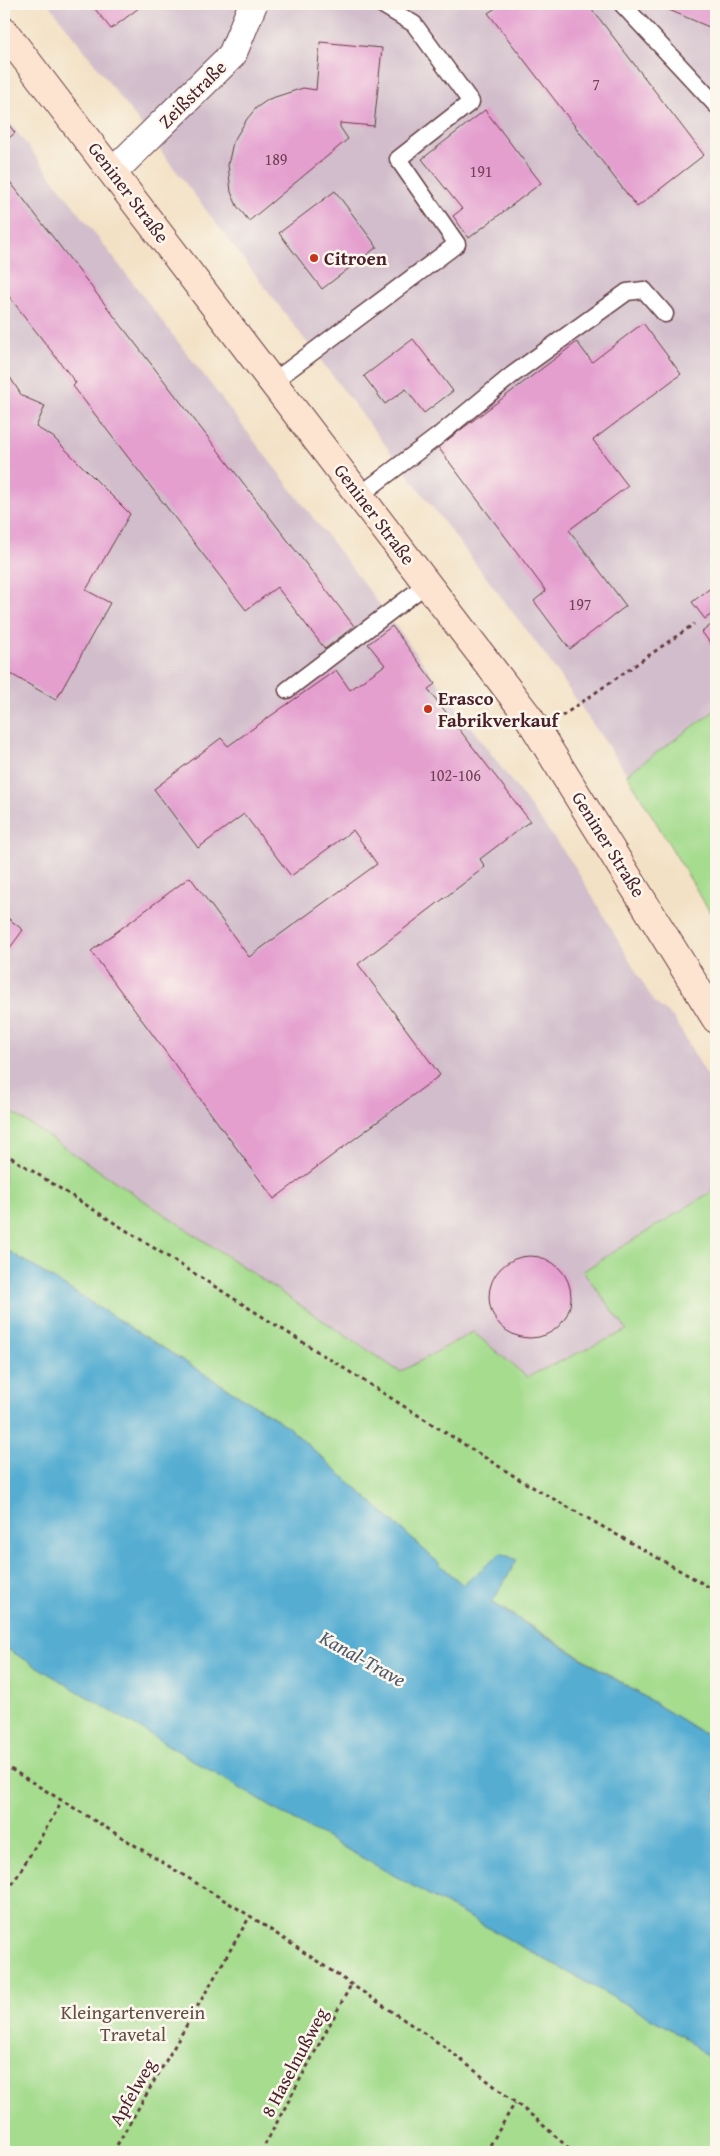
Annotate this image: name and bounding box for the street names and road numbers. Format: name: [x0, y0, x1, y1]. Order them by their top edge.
street label: Zeißstraße: [152, 53, 233, 134]
street label: Geniner Straße: [82, 136, 176, 249]
street label: Geniner Straße: [328, 458, 422, 571]
street label: Geniner Straße: [565, 786, 653, 903]
street label: 8 Haselnußweg: [253, 2002, 335, 2122]
street label: Apfelweg: [101, 2053, 163, 2131]

